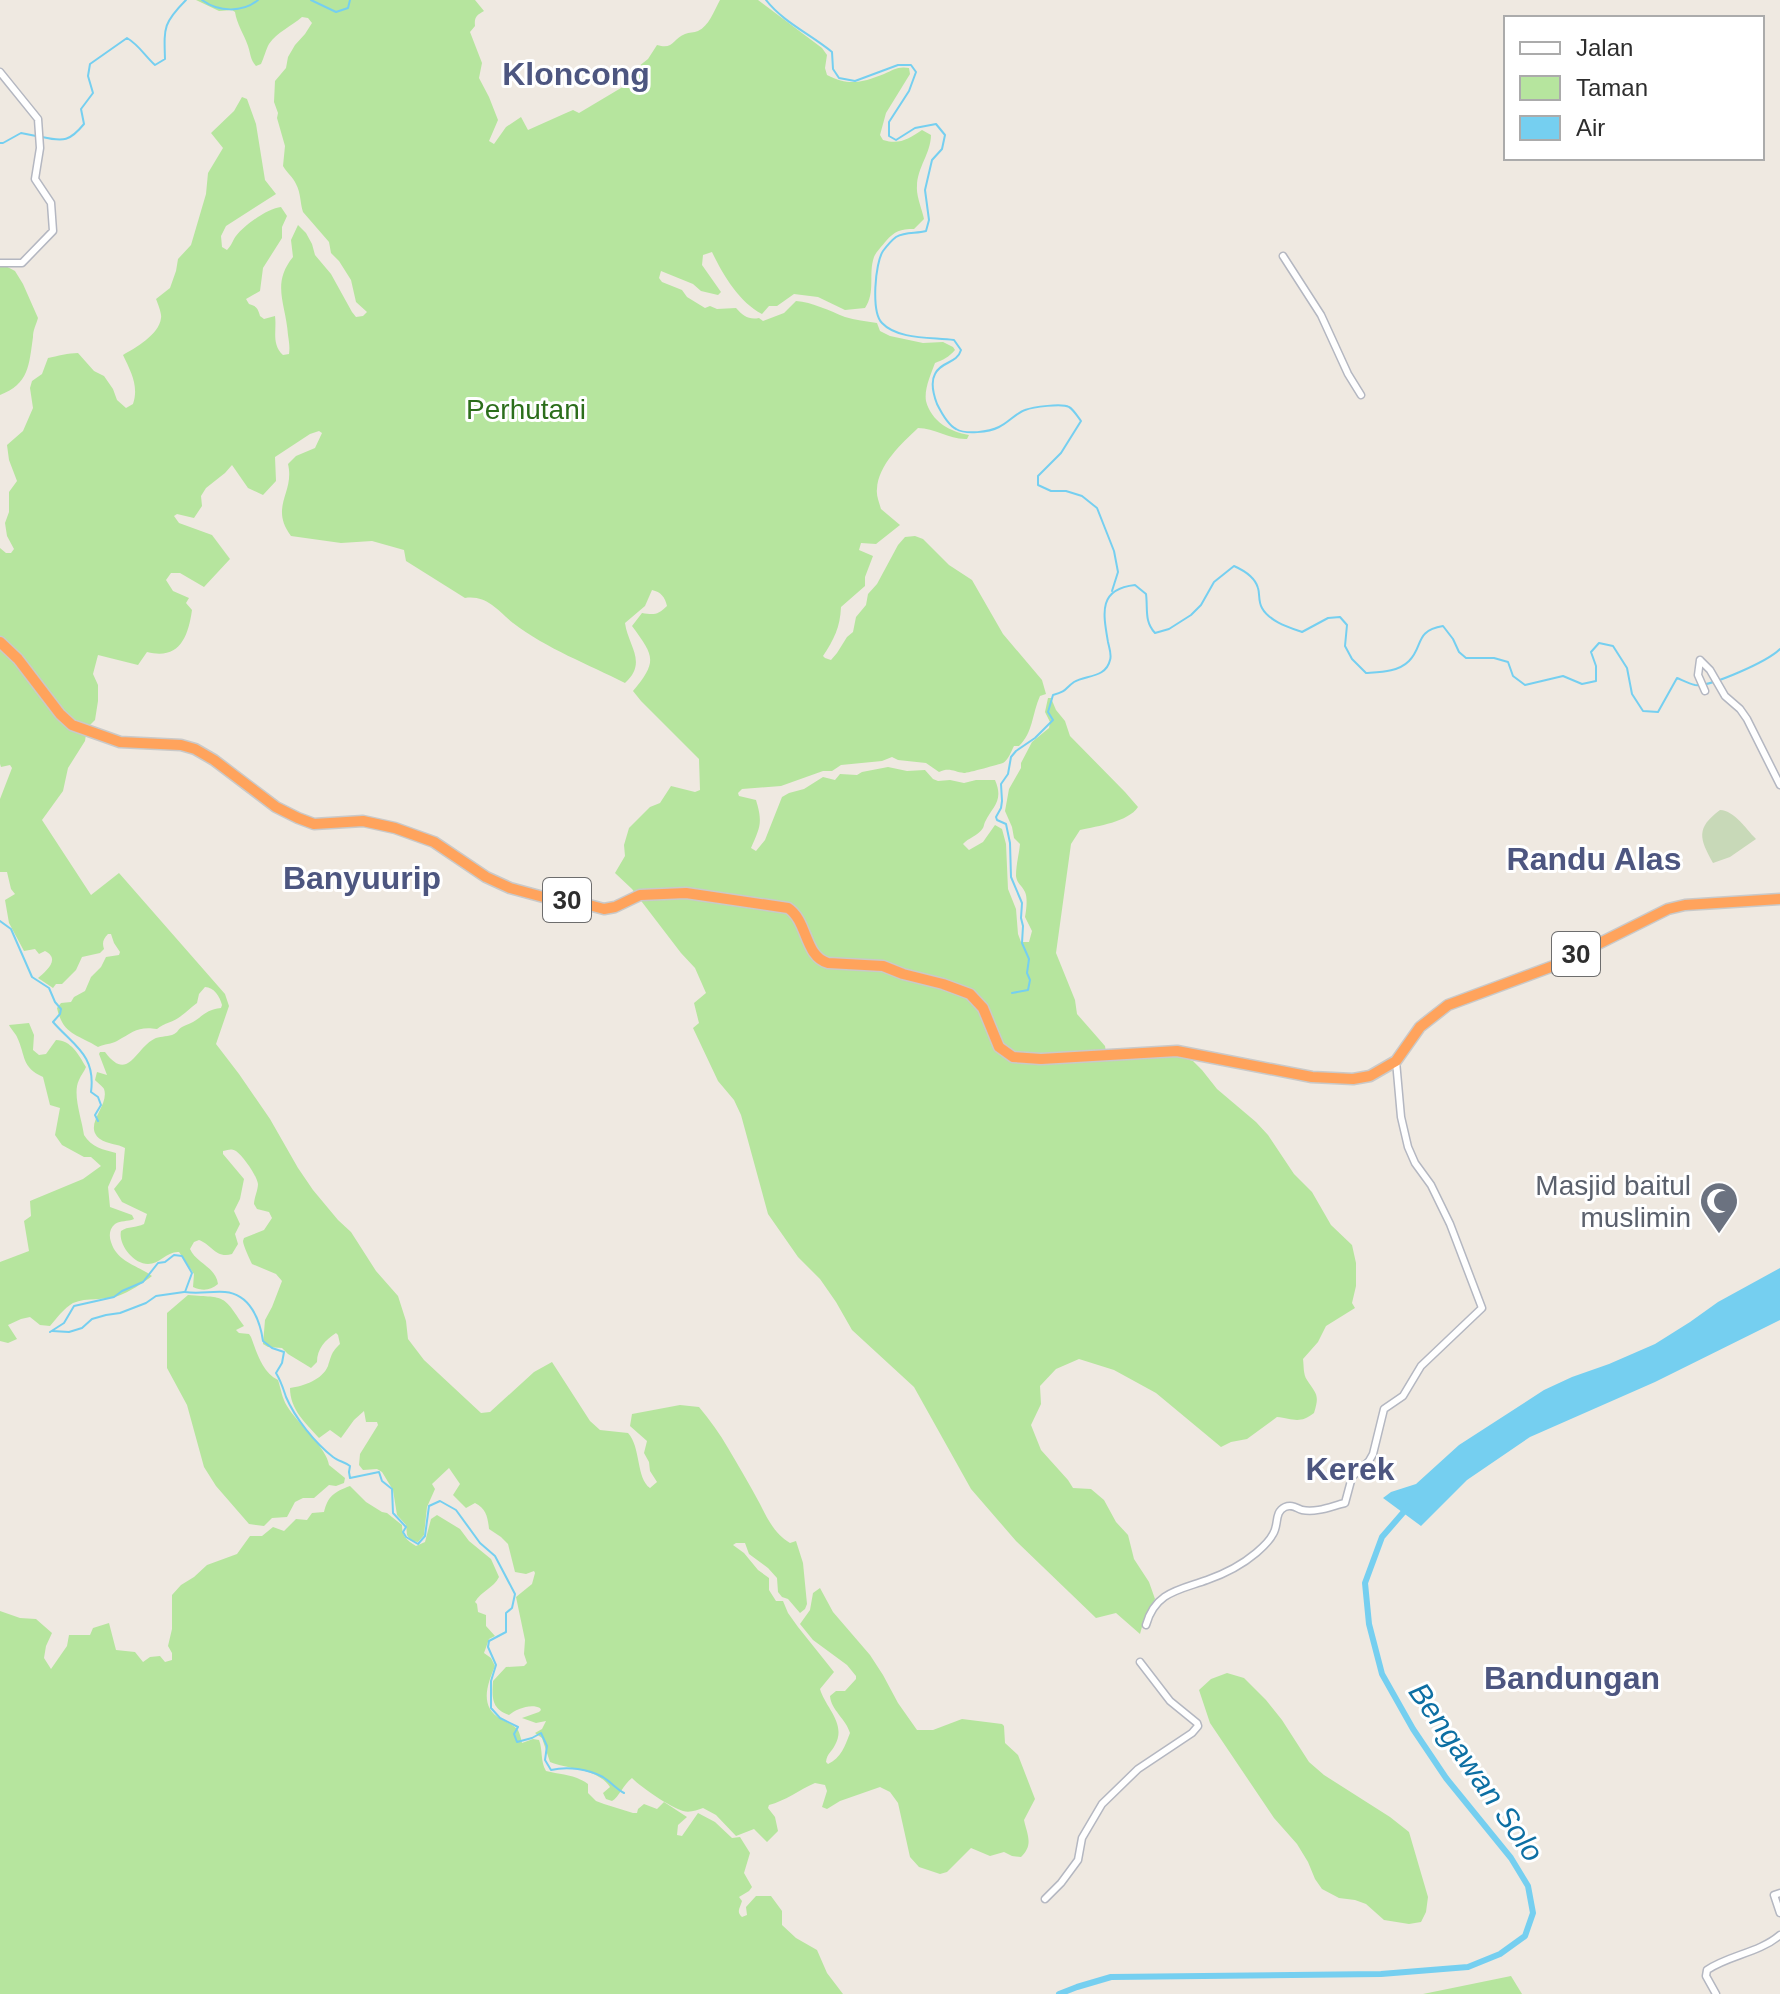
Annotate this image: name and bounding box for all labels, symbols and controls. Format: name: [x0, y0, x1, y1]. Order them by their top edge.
legend: [1504, 16, 1764, 160]
text: Jalan: [1576, 34, 1633, 61]
district label: Kloncong: [502, 56, 650, 92]
text: Taman: [1576, 74, 1648, 101]
text: Air: [1576, 114, 1605, 141]
park label: Perhutani: [466, 394, 586, 425]
district label: Randu Alas: [1507, 841, 1681, 877]
district label: Banyuurip: [283, 860, 441, 896]
road number: 30: [543, 878, 591, 922]
road number: 30: [1552, 932, 1600, 976]
place label: Masjid baitul muslimin: [1535, 1170, 1691, 1233]
mosque icon: Masjid baitul muslimin: [1698, 1180, 1740, 1235]
district label: Kerek: [1306, 1451, 1395, 1487]
district label: Bandungan: [1484, 1660, 1660, 1696]
water label: Bengawan Solo: [1403, 1676, 1550, 1867]

